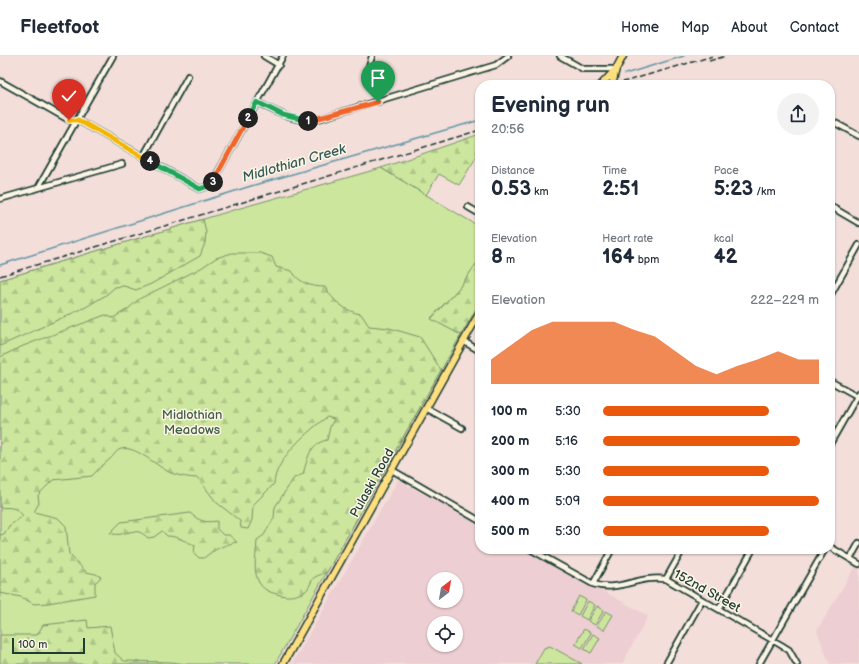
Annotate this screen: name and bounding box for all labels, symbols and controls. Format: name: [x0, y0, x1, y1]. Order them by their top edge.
text: Fleetfoot: [20, 16, 99, 39]
text: Home: [621, 19, 659, 36]
text: Map: [681, 19, 709, 36]
text: About: [731, 19, 768, 36]
text: Contact: [790, 19, 839, 36]
pin: [361, 61, 395, 102]
icon: arrive: [367, 67, 389, 89]
pin: [52, 79, 86, 120]
icon: check: [58, 85, 80, 107]
text: Evening run: [491, 92, 610, 119]
button: share: [777, 93, 819, 135]
pin: 2: [238, 108, 258, 128]
text: 2: [245, 111, 251, 124]
pin: 1: [298, 111, 318, 131]
text: 1: [306, 114, 310, 127]
text: 20:56: [491, 121, 524, 137]
water label: Midlothian Creek: [240, 140, 349, 186]
pin: 4: [140, 151, 160, 171]
text: 4: [147, 154, 153, 167]
text: Distance: [491, 164, 535, 177]
text: Time: [602, 164, 627, 177]
text: Pace: [714, 164, 739, 177]
pin: 3: [203, 172, 223, 192]
text: 3: [210, 175, 216, 188]
text: 0.53: [491, 177, 531, 201]
text: 2:51: [602, 177, 639, 201]
text: 5:23: [714, 177, 753, 201]
text: km: [531, 185, 549, 198]
text: /km: [753, 185, 776, 198]
text: Elevation: [491, 232, 537, 245]
text: Heart rate: [602, 232, 653, 245]
text: kcal: [714, 232, 733, 245]
text: 8: [491, 245, 503, 269]
text: 164: [602, 245, 635, 269]
text: 42: [714, 245, 737, 269]
text: m: [503, 253, 515, 266]
text: bpm: [635, 253, 659, 266]
text: Elevation: [491, 292, 545, 308]
text: 222–229 m: [750, 292, 819, 308]
text: 100 m: [491, 403, 527, 419]
text: 5:30: [555, 403, 581, 419]
park label: Midlothian Meadows: [162, 407, 222, 438]
text: 200 m: [491, 433, 529, 449]
text: 5:16: [555, 433, 578, 449]
street label: Pulaski Road: [346, 446, 398, 520]
text: 300 m: [491, 463, 529, 479]
text: 5:30: [555, 463, 581, 479]
text: 400 m: [491, 493, 529, 509]
text: 5:09: [555, 493, 580, 509]
text: 500 m: [491, 523, 529, 539]
text: 5:30: [555, 523, 581, 539]
street label: 152nd Street: [671, 566, 743, 616]
north arrow: [427, 572, 463, 608]
map controls: [427, 572, 463, 652]
button: locate: [427, 616, 463, 652]
scale bar: [12, 636, 85, 655]
text: 100 m: [18, 638, 47, 651]

